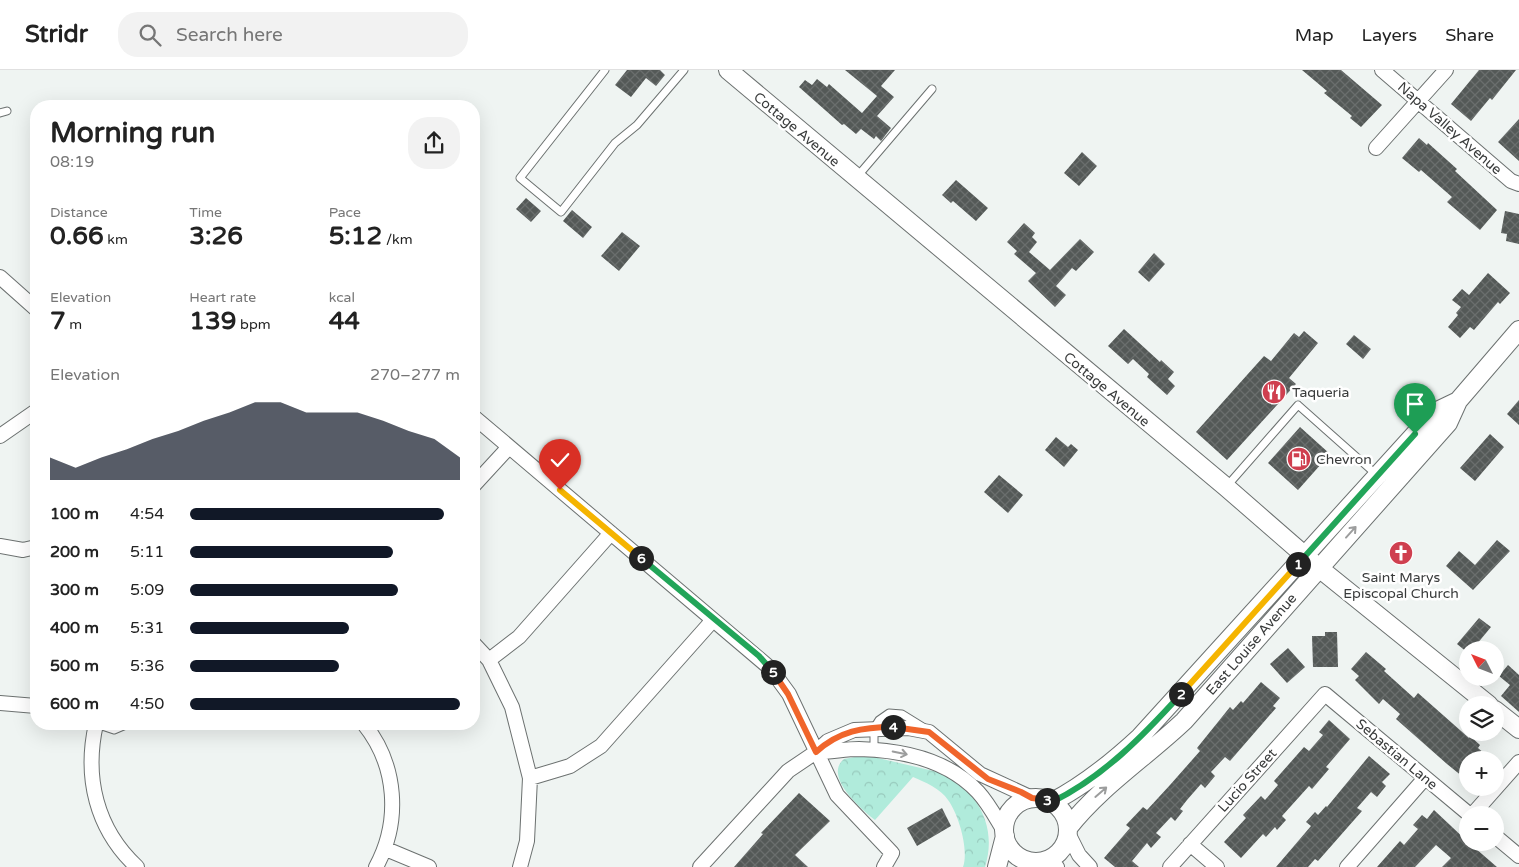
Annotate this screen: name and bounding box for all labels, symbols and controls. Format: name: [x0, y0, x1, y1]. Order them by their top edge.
search box: [118, 12, 468, 57]
text: Stridr: [25, 20, 88, 49]
icon: search: [136, 21, 164, 49]
text: Search here: [176, 24, 283, 46]
text: Map: [1295, 24, 1334, 46]
text: Layers: [1362, 24, 1417, 46]
text: Share: [1445, 24, 1494, 46]
street label: Napa Valley Avenue: [1394, 79, 1505, 178]
street label: Cottage Avenue: [750, 88, 843, 170]
text: Morning run: [50, 116, 215, 150]
button: share: [408, 117, 460, 169]
text: 08:19: [50, 152, 94, 172]
text: Distance: [50, 204, 108, 221]
text: Time: [189, 204, 222, 221]
text: Pace: [329, 204, 361, 221]
text: 0.66: [50, 221, 104, 251]
text: 3:26: [189, 221, 243, 251]
text: 5:12: [329, 221, 382, 251]
text: km: [104, 231, 128, 248]
text: /km: [382, 231, 413, 248]
text: Elevation: [50, 289, 111, 306]
text: Heart rate: [189, 289, 256, 306]
text: kcal: [329, 289, 355, 306]
text: 7: [50, 306, 66, 336]
text: 139: [189, 306, 236, 336]
text: 44: [329, 306, 360, 336]
text: m: [66, 316, 82, 333]
text: bpm: [236, 316, 271, 333]
street label: Cottage Avenue: [1060, 348, 1153, 430]
text: Elevation: [50, 365, 120, 385]
text: 270–277 m: [370, 365, 460, 385]
restaurant icon: Taqueria: [1261, 379, 1287, 405]
pin: [1394, 383, 1436, 434]
place label: Taqueria: [1292, 384, 1349, 401]
icon: arrive: [1401, 390, 1429, 418]
pin: [539, 439, 581, 490]
icon: check: [546, 446, 574, 474]
fuel station icon: Chevron: [1286, 446, 1312, 472]
place label: Chevron: [1316, 451, 1372, 468]
text: 100 m: [50, 504, 99, 524]
text: 4:54: [130, 504, 164, 524]
one-way arrow: [1345, 525, 1357, 538]
church icon: Saint Marys Episcopal Church: [1388, 540, 1414, 566]
text: 200 m: [50, 542, 99, 562]
text: 5:11: [130, 542, 164, 562]
pin: 6: [628, 546, 654, 570]
text: 6: [637, 550, 646, 567]
pin: 1: [1286, 552, 1310, 576]
text: 1: [1294, 556, 1303, 573]
place label: Saint Marys Episcopal Church: [1343, 569, 1459, 602]
text: 300 m: [50, 580, 99, 600]
text: 5:09: [130, 580, 164, 600]
street label: East Louise Avenue: [1203, 590, 1300, 699]
text: 400 m: [50, 618, 99, 638]
text: 5:31: [130, 618, 164, 638]
north arrow: [1459, 641, 1504, 686]
map controls: [1459, 641, 1504, 851]
text: 500 m: [50, 656, 99, 676]
text: 5:36: [130, 656, 164, 676]
pin: 5: [760, 660, 786, 684]
text: 5: [769, 664, 778, 681]
pin: 2: [1168, 682, 1194, 706]
text: 2: [1177, 686, 1186, 703]
text: 600 m: [50, 694, 99, 714]
text: 4:50: [130, 694, 164, 714]
button: layers: [1459, 696, 1504, 741]
pin: 4: [880, 714, 906, 740]
street label: Sebastian Lane: [1352, 715, 1441, 793]
text: 4: [889, 719, 898, 736]
street label: Lucio Street: [1214, 745, 1281, 816]
one-way arrow: [891, 749, 907, 758]
button: +: [1459, 751, 1504, 796]
one-way arrow: [1094, 787, 1107, 798]
pin: 3: [1034, 788, 1060, 812]
text: 3: [1043, 792, 1052, 809]
button: −: [1459, 806, 1504, 851]

